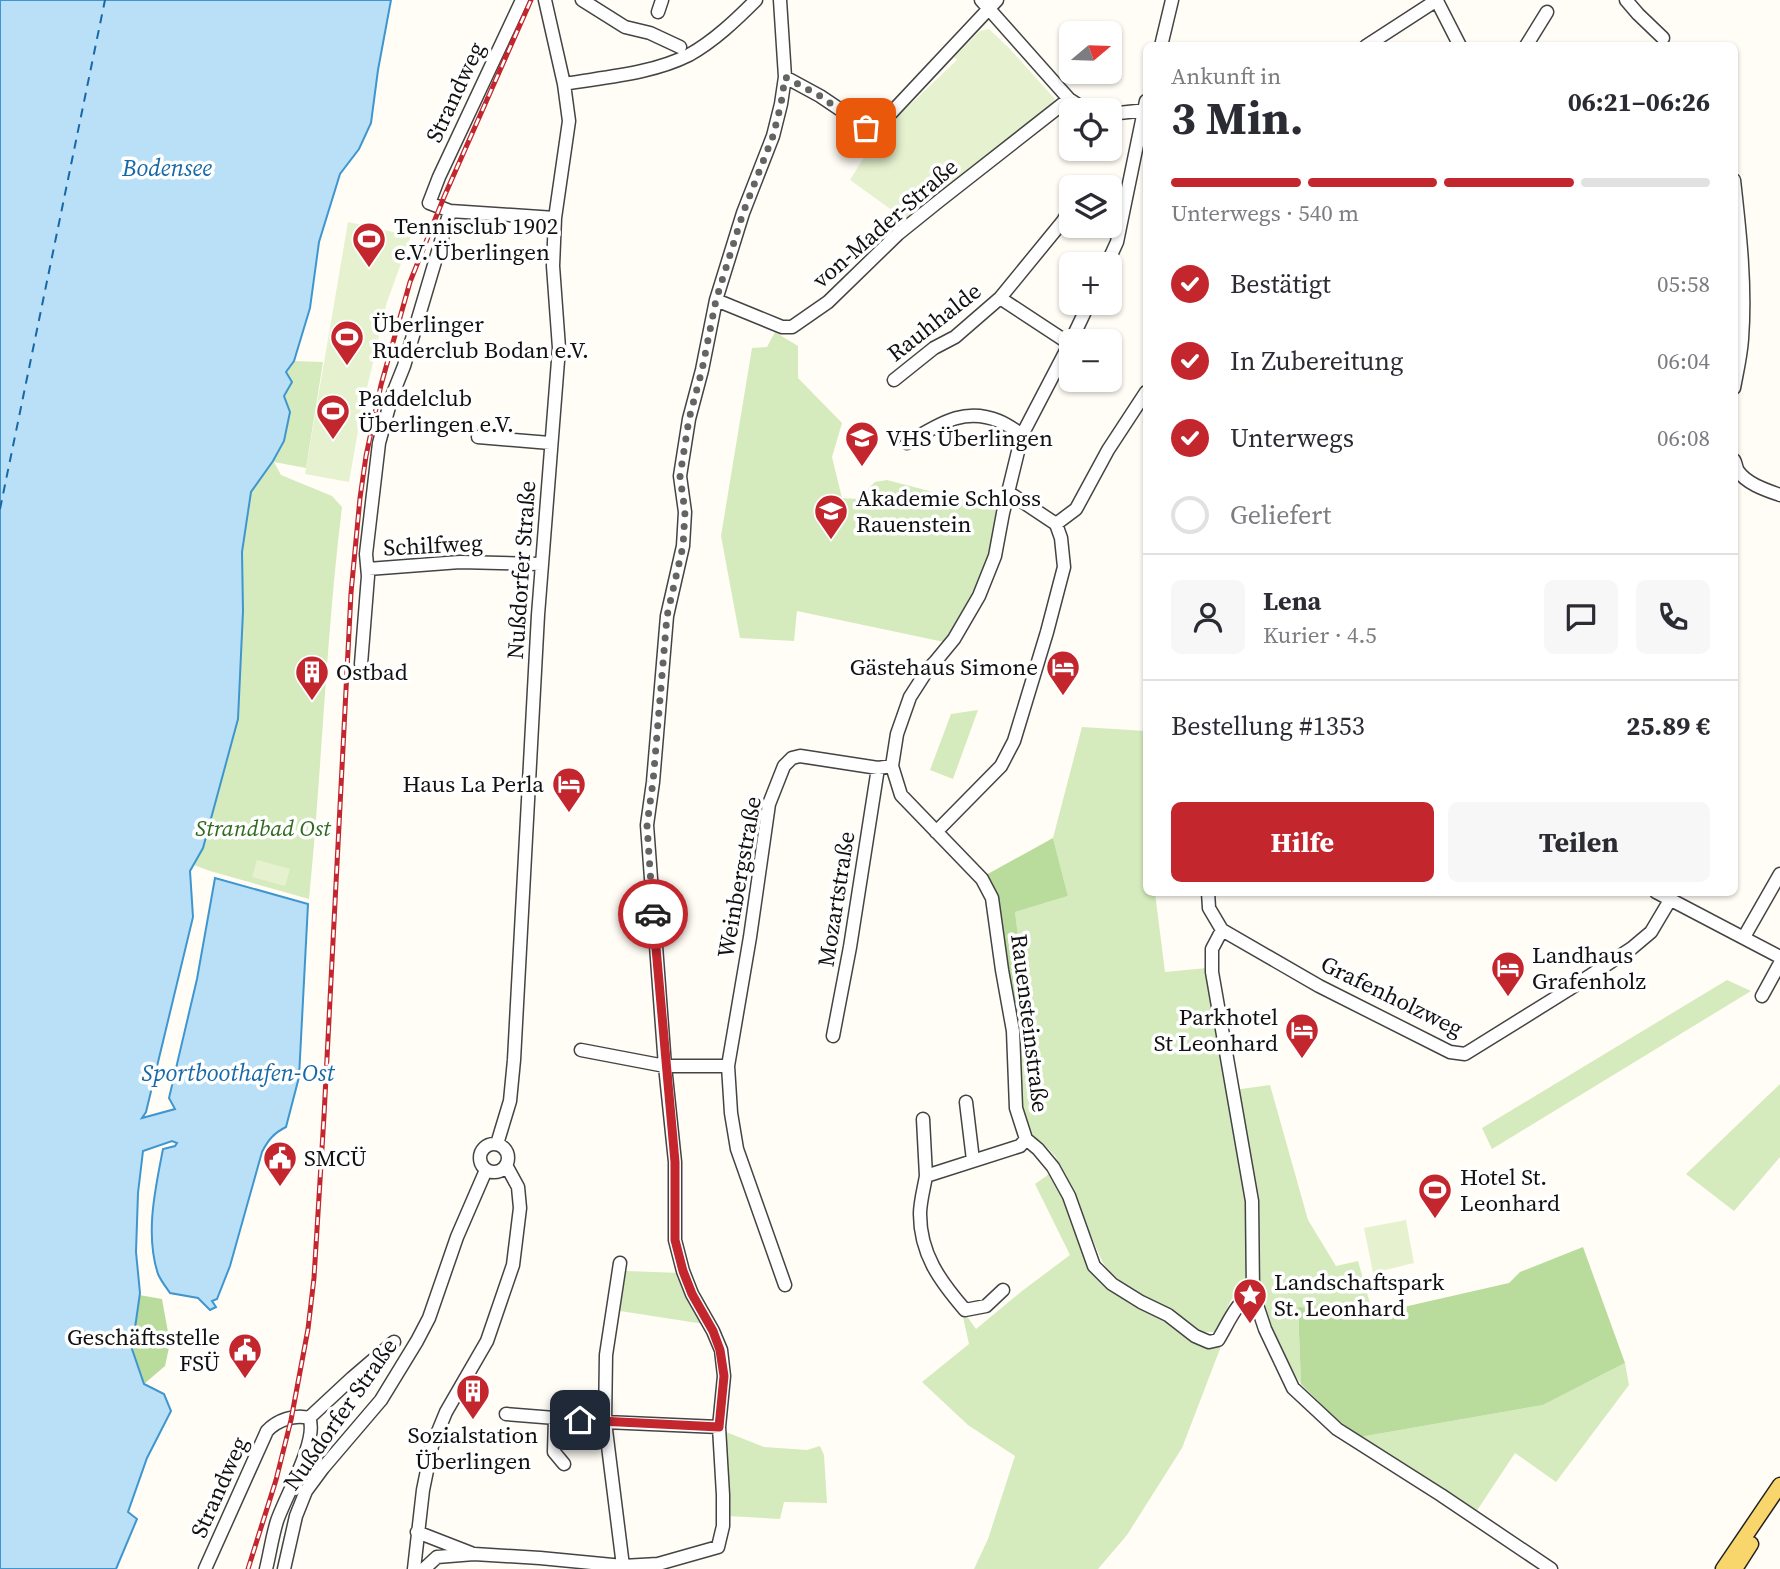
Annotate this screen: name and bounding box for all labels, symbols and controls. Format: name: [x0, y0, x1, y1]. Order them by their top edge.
north arrow: [1059, 21, 1122, 84]
map controls: [1059, 21, 1122, 392]
street label: Strandweg: [418, 36, 492, 148]
text: Ankunft in: [1171, 60, 1281, 92]
text: 06:21–06:26: [1568, 84, 1710, 120]
text: 3 Min.: [1171, 86, 1304, 149]
pin: [836, 98, 896, 158]
button: locate: [1059, 98, 1122, 161]
icon: bag: [847, 109, 885, 147]
water label: Bodensee: [121, 151, 212, 184]
street label: von-Mader-Straße: [805, 151, 965, 295]
button: layers: [1059, 175, 1122, 238]
text: Unterwegs · 540 m: [1171, 197, 1359, 229]
place label: Tennisclub 1902 e.V. Überlingen: [394, 210, 558, 268]
sports icon: Tennisclub 1902 e.V. Überlingen: [350, 220, 388, 269]
button: +: [1059, 252, 1122, 315]
icon: check: [1171, 265, 1209, 303]
text: Bestätigt: [1230, 266, 1331, 302]
text: 05:58: [1657, 268, 1710, 300]
street label: Rauhhalde: [880, 275, 988, 369]
place label: Überlinger Ruderclub Bodan e.V.: [372, 308, 589, 366]
sports icon: Überlinger Ruderclub Bodan e.V.: [328, 318, 366, 367]
button: −: [1059, 329, 1122, 392]
icon: check: [1171, 342, 1209, 380]
text: In Zubereitung: [1230, 343, 1404, 379]
text: 06:04: [1657, 345, 1710, 377]
place label: Paddelclub Überlingen e.V.: [358, 382, 514, 440]
sports icon: Paddelclub Überlingen e.V.: [314, 392, 352, 441]
school or university icon: VHS Überlingen: [843, 419, 881, 468]
icon: check: [1171, 419, 1209, 457]
text: Unterwegs: [1230, 420, 1354, 456]
place label: VHS Überlingen: [886, 422, 1053, 454]
text: 06:08: [1657, 422, 1710, 454]
street label: Nußdorfer Straße: [499, 480, 543, 660]
place label: Akademie Schloss Rauenstein: [856, 482, 1041, 540]
school or university icon: Akademie Schloss Rauenstein: [812, 492, 850, 541]
text: Geliefert: [1230, 497, 1331, 533]
street label: Schilfweg: [383, 526, 484, 564]
button: person: [1171, 580, 1245, 654]
button: chat: [1544, 580, 1618, 654]
button: phone: [1636, 580, 1710, 654]
text: Lena: [1263, 583, 1321, 619]
text: Kurier · 4.5: [1263, 619, 1377, 651]
hotel icon: Gästehaus Simone: [1044, 648, 1082, 697]
place label: Gästehaus Simone: [850, 651, 1038, 683]
building icon: Ostbad: [293, 653, 331, 702]
place label: Ostbad: [336, 656, 408, 688]
text: Bestellung #1353: [1171, 708, 1365, 744]
text: 25.89 €: [1626, 708, 1710, 744]
hotel icon: Haus La Perla: [550, 765, 588, 814]
place label: Haus La Perla: [402, 768, 544, 800]
street label: Weinbergstraße: [709, 794, 769, 960]
button: Hilfe: [1171, 802, 1434, 882]
button: Teilen: [1448, 802, 1710, 882]
park label: Strandbad Ost: [195, 812, 332, 844]
street label: Mozartstraße: [810, 829, 862, 969]
courier: [618, 879, 688, 949]
icon: car: [634, 895, 672, 933]
street label: Rauensteinstraße: [1003, 932, 1057, 1114]
place label: Landhaus Grafenholz: [1532, 939, 1646, 997]
street label: Grafenholzweg: [1315, 948, 1469, 1044]
hotel icon: Landhaus Grafenholz: [1489, 949, 1527, 998]
place label: Parkhotel St Leonhard: [1154, 1001, 1278, 1059]
hotel icon: Parkhotel St Leonhard: [1283, 1011, 1321, 1060]
water label: Sportboothafen-Ost: [142, 1056, 335, 1089]
public building icon: SMCÜ: [261, 1139, 299, 1188]
place label: SMCÜ: [304, 1142, 367, 1174]
place label: Hotel St. Leonhard: [1460, 1161, 1560, 1219]
sports icon: Hotel St. Leonhard: [1416, 1171, 1454, 1220]
place label: Landschaftspark St. Leonhard: [1274, 1266, 1445, 1324]
place icon: Landschaftspark St. Leonhard: [1231, 1276, 1269, 1325]
place label: Geschäftsstelle FSÜ: [67, 1321, 220, 1379]
public building icon: Geschäftsstelle FSÜ: [226, 1331, 264, 1380]
street label: Nußdorfer Straße: [276, 1332, 404, 1496]
building icon: Sozialstation Überlingen: [454, 1372, 492, 1421]
pin: [550, 1390, 610, 1450]
icon: home: [561, 1401, 599, 1439]
place label: Sozialstation Überlingen: [408, 1419, 538, 1477]
street label: Strandweg: [182, 1431, 256, 1543]

